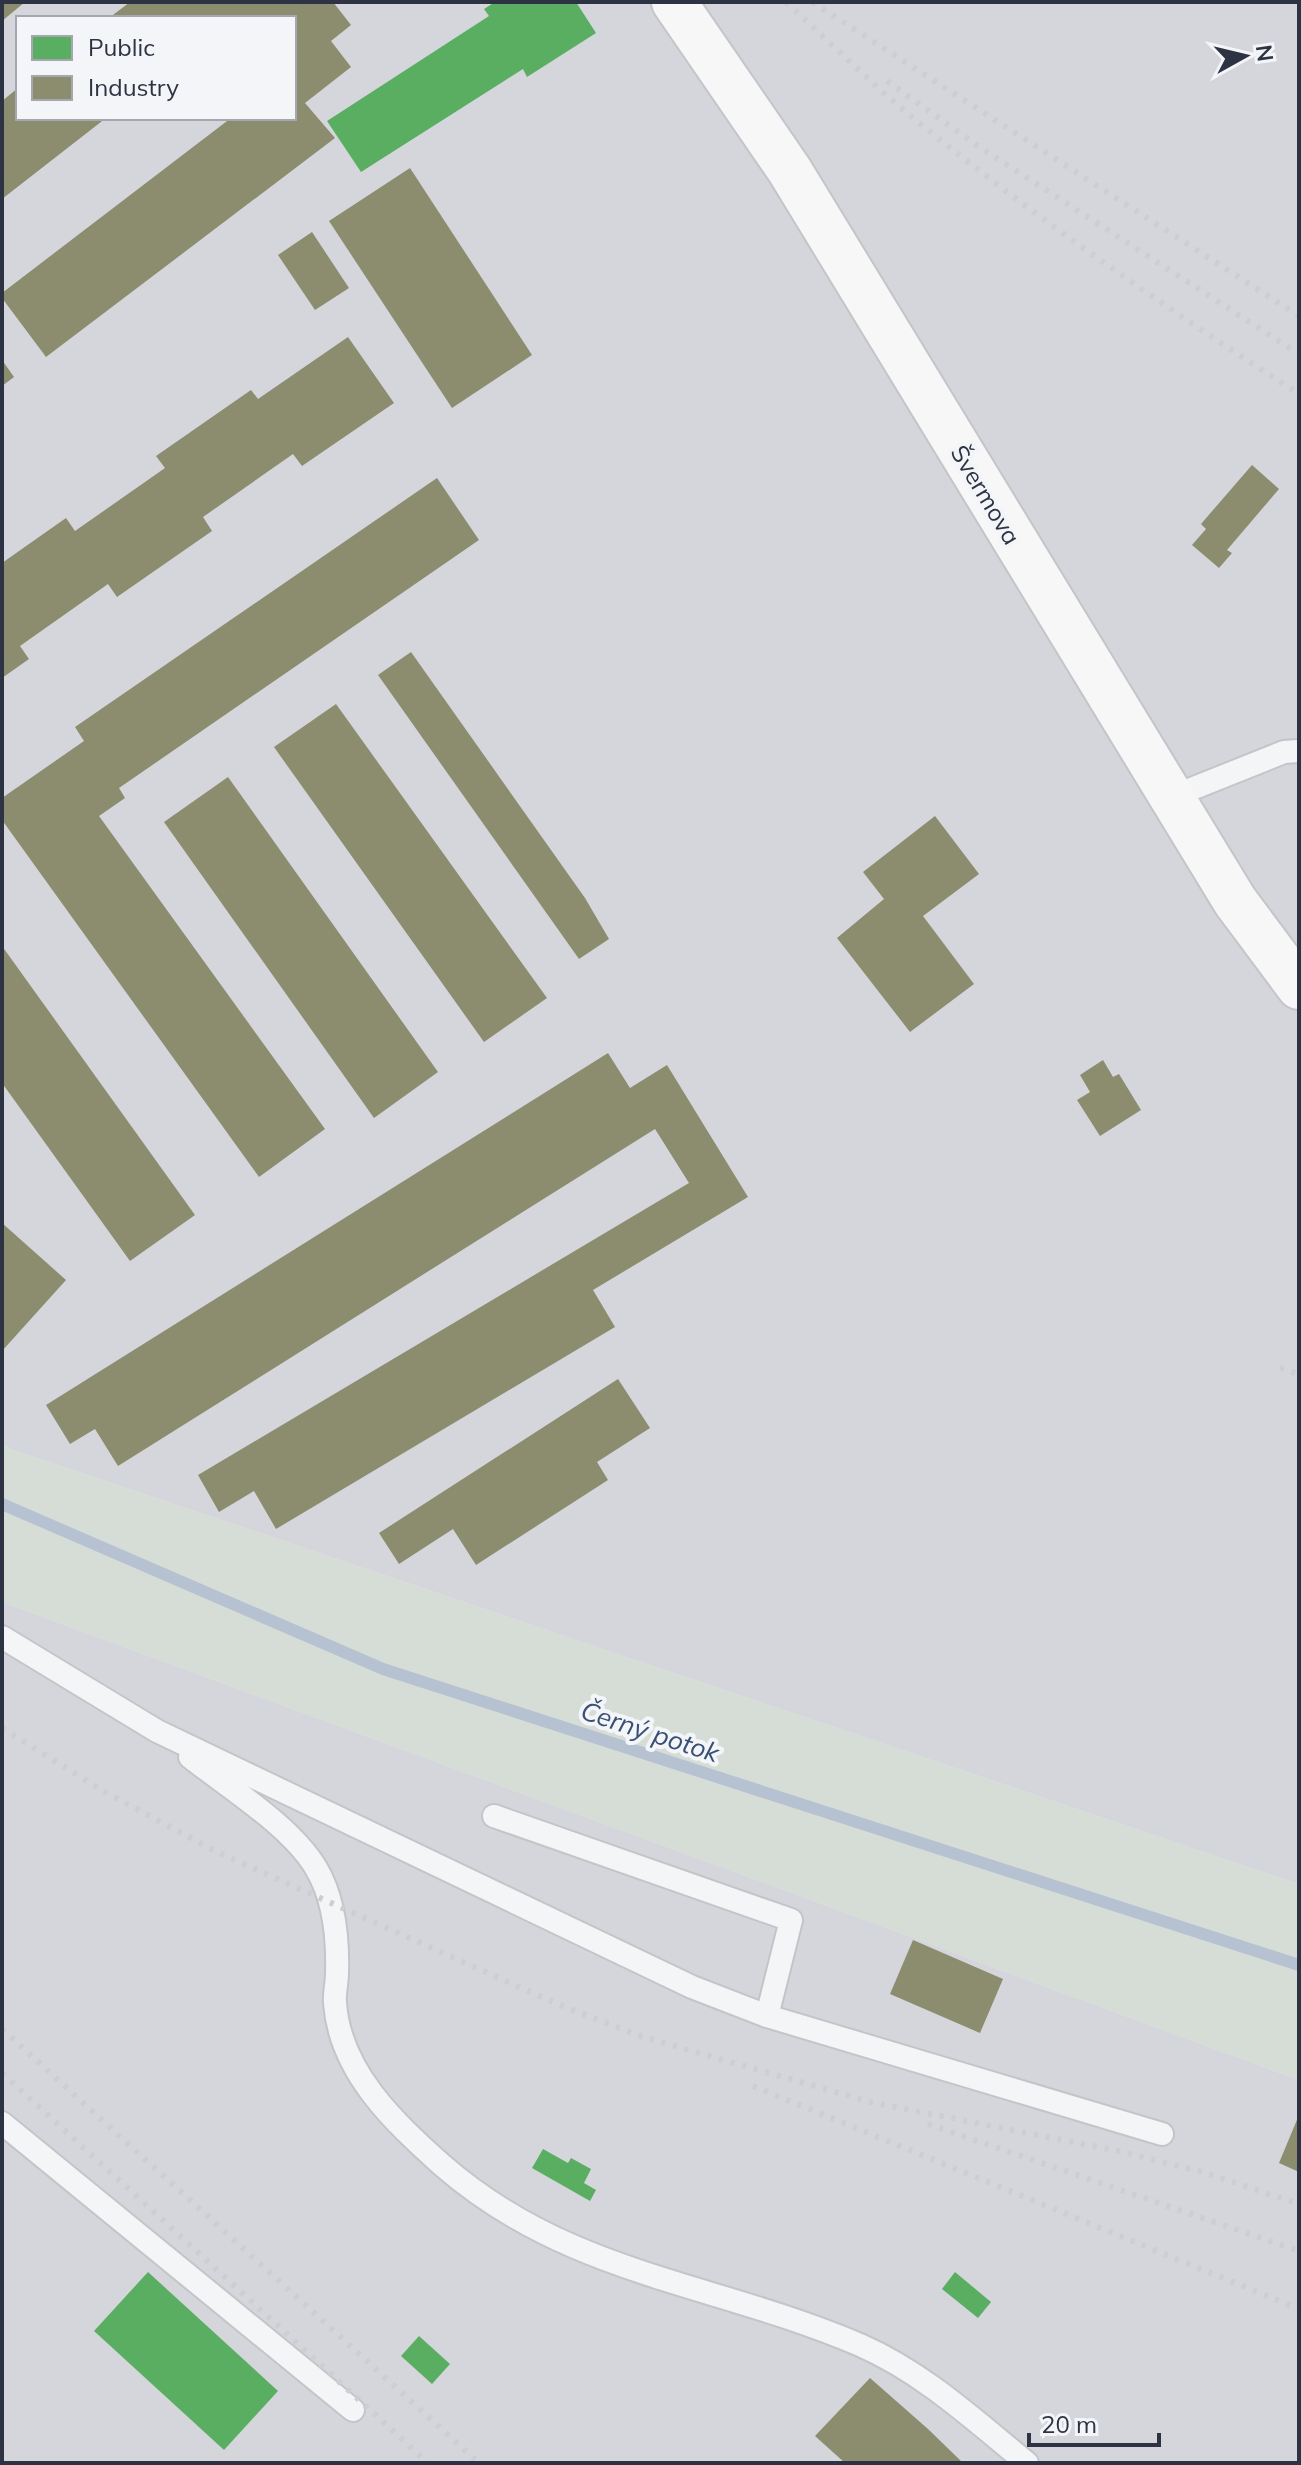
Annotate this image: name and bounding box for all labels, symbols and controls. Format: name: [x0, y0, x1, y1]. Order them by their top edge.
legend: [16, 16, 296, 120]
north arrow: [1205, 16, 1285, 96]
text: Public: [88, 32, 155, 62]
text: N: [1250, 43, 1280, 63]
text: Industry: [88, 72, 179, 102]
street label: Švermova: [945, 439, 1027, 550]
water label: Černý potok: [577, 1694, 724, 1770]
scale bar: [1029, 2397, 1159, 2447]
text: 20 m: [1041, 2409, 1097, 2439]

